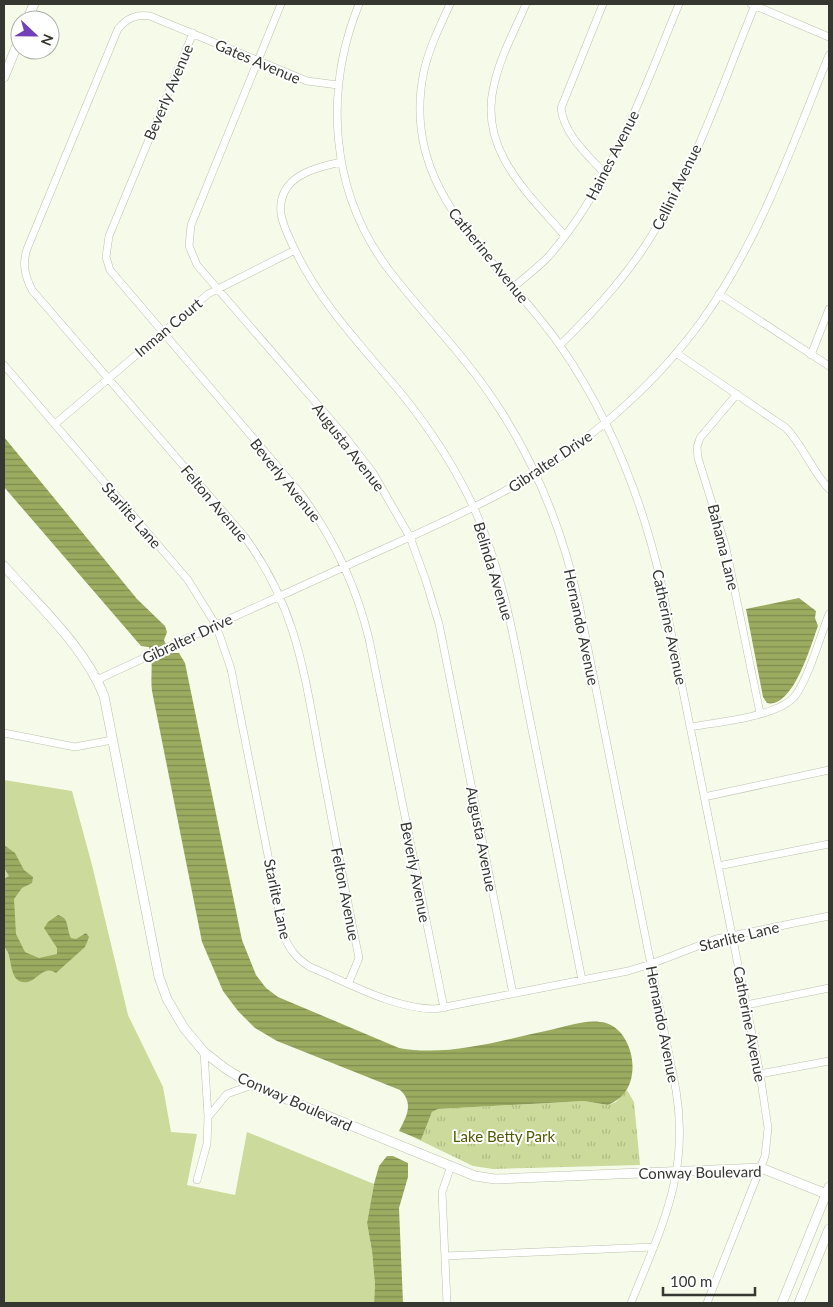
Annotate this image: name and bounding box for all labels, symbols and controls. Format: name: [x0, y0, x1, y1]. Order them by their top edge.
north arrow: [10, 10, 60, 60]
text: N: [38, 32, 57, 48]
street label: Gates Avenue: [213, 35, 303, 87]
street label: Beverly Avenue: [140, 41, 196, 143]
street label: Haines Avenue: [582, 107, 642, 203]
street label: Cellini Avenue: [647, 141, 705, 233]
street label: Catherine Avenue: [445, 204, 533, 306]
street label: Inman Court: [131, 293, 206, 360]
street label: Augusta Avenue: [309, 399, 389, 495]
street label: Gibralter Drive: [505, 426, 595, 496]
street label: Beverly Avenue: [247, 435, 325, 525]
street label: Felton Avenue: [178, 461, 252, 545]
street label: Starlite Lane: [98, 478, 166, 552]
street label: Bahama Lane: [705, 502, 743, 592]
street label: Belinda Avenue: [471, 520, 518, 622]
street label: Hernando Avenue: [561, 567, 603, 687]
street label: Catherine Avenue: [649, 568, 691, 686]
street label: Gibralter Drive: [139, 609, 235, 667]
street label: Augusta Avenue: [463, 785, 501, 893]
street label: Beverly Avenue: [397, 820, 435, 924]
street label: Felton Avenue: [328, 846, 364, 942]
street label: Starlite Lane: [261, 857, 295, 941]
street label: Starlite Lane: [697, 917, 781, 955]
street label: Hernando Avenue: [643, 964, 683, 1084]
street label: Catherine Avenue: [730, 965, 770, 1083]
street label: Conway Boulevard: [235, 1068, 355, 1134]
park label: Lake Betty Park: [453, 1127, 556, 1145]
street label: Conway Boulevard: [638, 1162, 762, 1182]
scale bar: [663, 1264, 756, 1296]
text: 100 m: [670, 1272, 712, 1290]

